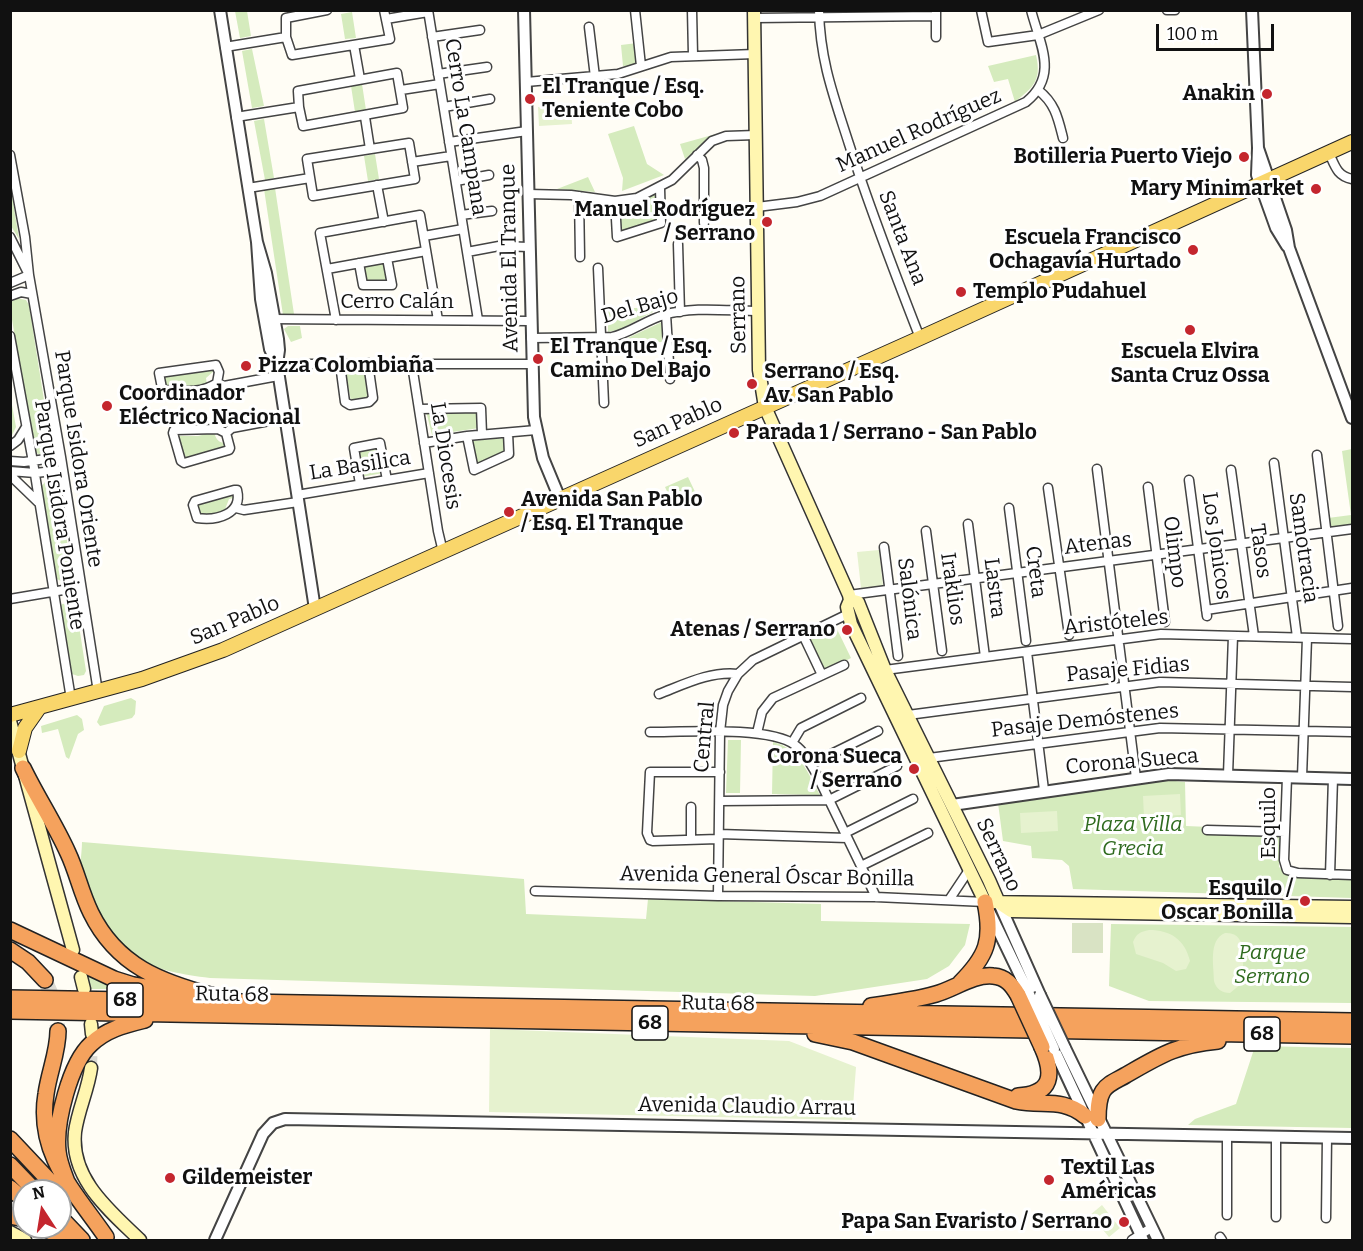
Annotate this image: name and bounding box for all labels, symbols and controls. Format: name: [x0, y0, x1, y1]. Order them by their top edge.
scale bar: [1159, 12, 1278, 50]
text: 100 m: [1167, 23, 1218, 45]
street label: Cerro La Campana: [439, 37, 491, 217]
place label: El Tranque / Esq. Teniente Cobo: [542, 74, 704, 124]
place label: Anakin: [1183, 81, 1255, 107]
street label: Manuel Rodríguez: [833, 83, 1005, 179]
marker: Anakin: [1260, 87, 1274, 101]
marker: El Tranque / Esq. Teniente Cobo: [523, 92, 537, 106]
place label: Botilleria Puerto Viejo: [1013, 144, 1232, 170]
marker: Botilleria Puerto Viejo: [1237, 150, 1251, 164]
street label: Avenida El Tranque: [496, 164, 524, 352]
place label: Mary Minimarket: [1130, 176, 1304, 202]
marker: Mary Minimarket: [1309, 182, 1323, 196]
street label: Santa Ana: [872, 187, 932, 289]
place label: Manuel Rodríguez / Serrano: [574, 197, 755, 247]
marker: Manuel Rodríguez / Serrano: [760, 215, 774, 229]
place label: Escuela Francisco Ochagavía Hurtado: [989, 225, 1181, 275]
marker: Escuela Francisco Ochagavía Hurtado: [1186, 243, 1200, 257]
street label: Serrano: [726, 276, 752, 354]
place label: Templo Pudahuel: [973, 279, 1147, 305]
street label: Del Bajo: [599, 284, 681, 330]
marker: Templo Pudahuel: [954, 285, 968, 299]
street label: Cerro Calán: [340, 289, 454, 315]
marker: Escuela Elvira Santa Cruz Ossa: [1183, 323, 1197, 337]
place label: El Tranque / Esq. Camino Del Bajo: [550, 334, 712, 384]
place label: Escuela Elvira Santa Cruz Ossa: [1110, 339, 1270, 389]
street label: Parque Isidora Oriente: [48, 349, 108, 569]
marker: El Tranque / Esq. Camino Del Bajo: [531, 352, 545, 366]
place label: Pizza Colombiaña: [258, 353, 434, 379]
marker: Pizza Colombiaña: [239, 359, 253, 373]
place label: Serrano / Esq. Av. San Pablo: [764, 359, 899, 409]
marker: Serrano / Esq. Av. San Pablo: [745, 377, 759, 391]
place label: Coordinador Eléctrico Nacional: [119, 381, 300, 431]
street label: San Pablo: [630, 392, 726, 454]
street label: Parque Isidora Poniente: [28, 398, 90, 632]
marker: Coordinador Eléctrico Nacional: [100, 399, 114, 413]
street label: La Diocesis: [424, 401, 466, 511]
place label: Parada 1 / Serrano - San Pablo: [746, 420, 1037, 446]
marker: Parada 1 / Serrano - San Pablo: [727, 426, 741, 440]
street label: La Basilica: [308, 446, 412, 486]
place label: Avenida San Pablo / Esq. El Tranque: [521, 487, 703, 537]
street label: Los Jonicos: [1196, 491, 1236, 601]
street label: Samotracia: [1283, 491, 1323, 605]
marker: Avenida San Pablo / Esq. El Tranque: [502, 505, 516, 519]
street label: Olimpo: [1157, 515, 1191, 589]
street label: Tasos: [1244, 522, 1276, 580]
street label: Atenas: [1063, 527, 1133, 561]
street label: Creta: [1019, 545, 1051, 599]
street label: Iraklios: [934, 551, 970, 627]
street label: Salónica: [891, 556, 927, 642]
street label: Lastra: [978, 556, 1010, 620]
street label: San Pablo: [186, 591, 284, 651]
street label: Aristóteles: [1062, 605, 1170, 641]
place label: Atenas / Serrano: [670, 617, 835, 643]
marker: Atenas / Serrano: [840, 623, 854, 637]
street label: Pasaje Fidias: [1065, 652, 1191, 688]
street label: Pasaje Demóstenes: [990, 699, 1180, 743]
street label: Central: [689, 700, 721, 774]
place label: Corona Sueca / Serrano: [767, 744, 902, 794]
street label: Corona Sueca: [1064, 744, 1200, 780]
marker: Corona Sueca / Serrano: [907, 762, 921, 776]
street label: Esquilo: [1256, 787, 1282, 859]
park label: Plaza Villa Grecia: [1083, 812, 1183, 862]
street label: Serrano: [970, 814, 1026, 896]
street label: Avenida General Óscar Bonilla: [619, 862, 915, 892]
place label: Esquilo / Oscar Bonilla: [1161, 876, 1293, 926]
marker: Esquilo / Oscar Bonilla: [1298, 894, 1312, 908]
park label: Parque Serrano: [1234, 940, 1310, 990]
street label: Ruta 68: [195, 982, 269, 1008]
road number: 68: [107, 983, 143, 1017]
street label: Ruta 68: [681, 991, 755, 1017]
road number: 68: [632, 1006, 668, 1040]
road number: 68: [1244, 1017, 1280, 1051]
street label: Avenida Claudio Arrau: [638, 1092, 856, 1122]
place label: Textil Las Américas: [1061, 1155, 1156, 1205]
place label: Gildemeister: [182, 1165, 312, 1191]
marker: Gildemeister: [163, 1171, 177, 1185]
marker: Textil Las Américas: [1042, 1173, 1056, 1187]
north arrow: [12, 1179, 72, 1239]
text: N: [31, 1182, 47, 1203]
place label: Papa San Evaristo / Serrano: [841, 1209, 1112, 1235]
marker: Papa San Evaristo / Serrano: [1117, 1215, 1131, 1229]

